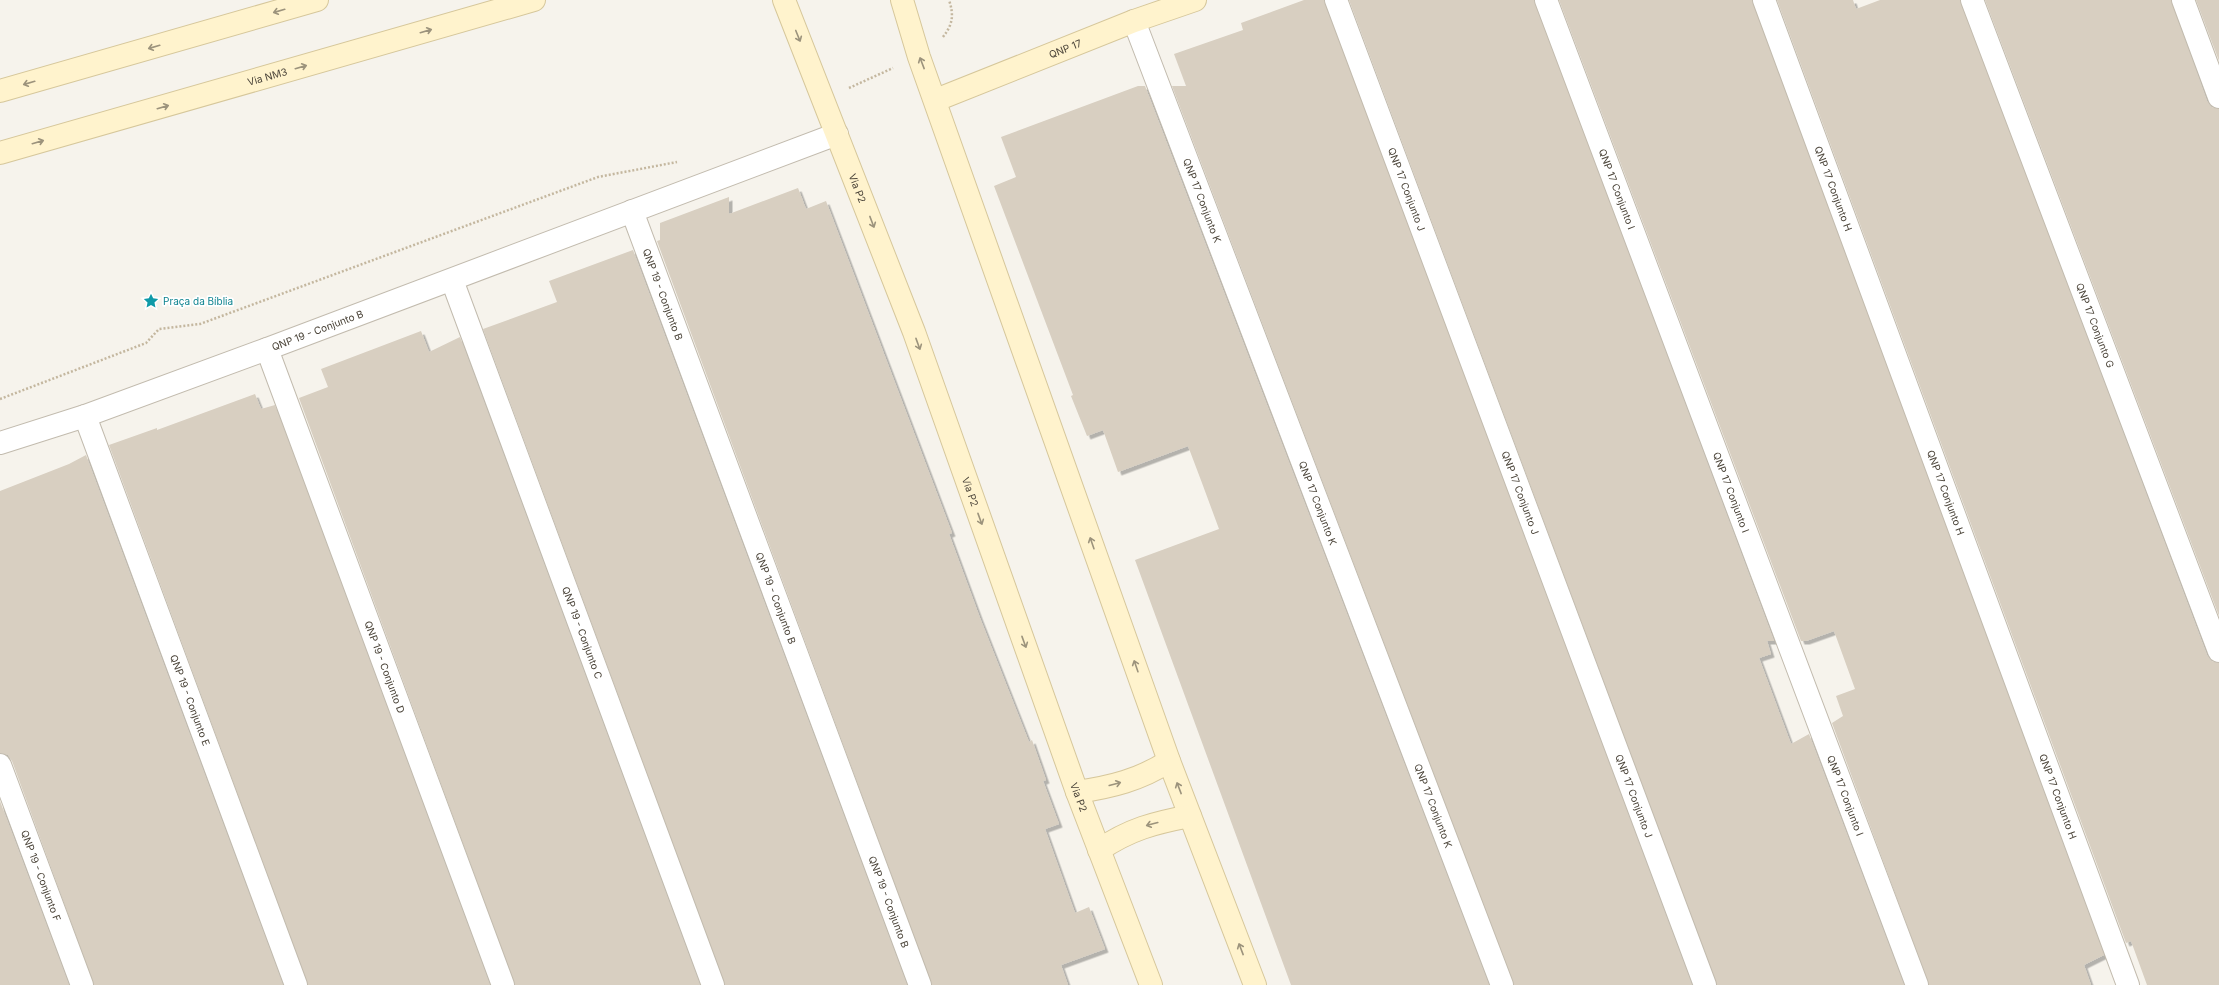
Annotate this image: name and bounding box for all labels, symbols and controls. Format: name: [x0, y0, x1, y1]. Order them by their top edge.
one-way arrow: [273, 8, 286, 15]
one-way arrow: [419, 27, 432, 34]
one-way arrow: [795, 30, 803, 42]
street label: QNP 17: [1047, 36, 1083, 60]
one-way arrow: [148, 44, 161, 51]
one-way arrow: [917, 58, 925, 70]
one-way arrow: [294, 63, 307, 70]
street label: Via NM3: [246, 65, 288, 88]
one-way arrow: [23, 80, 36, 87]
one-way arrow: [156, 103, 169, 110]
one-way arrow: [31, 138, 44, 145]
street label: QNP 17 Conjunto H: [1812, 144, 1855, 233]
street label: QNP 17 Conjunto J: [1386, 146, 1428, 233]
street label: QNP 17 Conjunto I: [1597, 147, 1638, 231]
street label: QNP 17 Conjunto K: [1181, 157, 1224, 244]
street label: Via P2: [847, 172, 869, 204]
one-way arrow: [868, 216, 876, 228]
street label: QNP 19 - Conjunto B: [641, 247, 686, 342]
street label: QNP 17 Conjunto G: [2074, 281, 2117, 370]
place icon: Praça da Bíblia: [142, 292, 160, 310]
place label: Praça da Bíblia: [163, 295, 233, 307]
street label: QNP 19 - Conjunto B: [270, 307, 365, 353]
one-way arrow: [915, 337, 923, 349]
street label: QNP 17 Conjunto H: [1925, 448, 1967, 537]
street label: QNP 17 Conjunto J: [1499, 449, 1542, 536]
street label: QNP 17 Conjunto I: [1711, 450, 1752, 534]
street label: QNP 17 Conjunto K: [1297, 459, 1340, 547]
street label: Via P2: [960, 475, 981, 508]
one-way arrow: [977, 513, 985, 525]
one-way arrow: [1088, 537, 1096, 549]
street label: QNP 19 - Conjunto B: [753, 551, 799, 646]
street label: QNP 19 - Conjunto C: [560, 585, 605, 681]
street label: QNP 19 - Conjunto D: [362, 619, 408, 715]
one-way arrow: [1021, 635, 1028, 648]
street label: QNP 19 - Conjunto E: [168, 653, 213, 747]
one-way arrow: [1131, 660, 1139, 672]
street label: QNP 17 Conjunto H: [2037, 752, 2080, 841]
street label: QNP 17 Conjunto J: [1613, 753, 1655, 839]
street label: QNP 17 Conjunto I: [1825, 753, 1866, 837]
street label: QNP 17 Conjunto K: [1412, 762, 1455, 850]
one-way arrow: [1109, 780, 1122, 788]
street label: Via P2: [1068, 781, 1090, 813]
one-way arrow: [1175, 782, 1183, 794]
one-way arrow: [1146, 821, 1159, 828]
street label: QNP 19 - Conjunto F: [19, 828, 64, 923]
street label: QNP 19 - Conjunto B: [866, 854, 912, 949]
one-way arrow: [1236, 943, 1244, 955]

